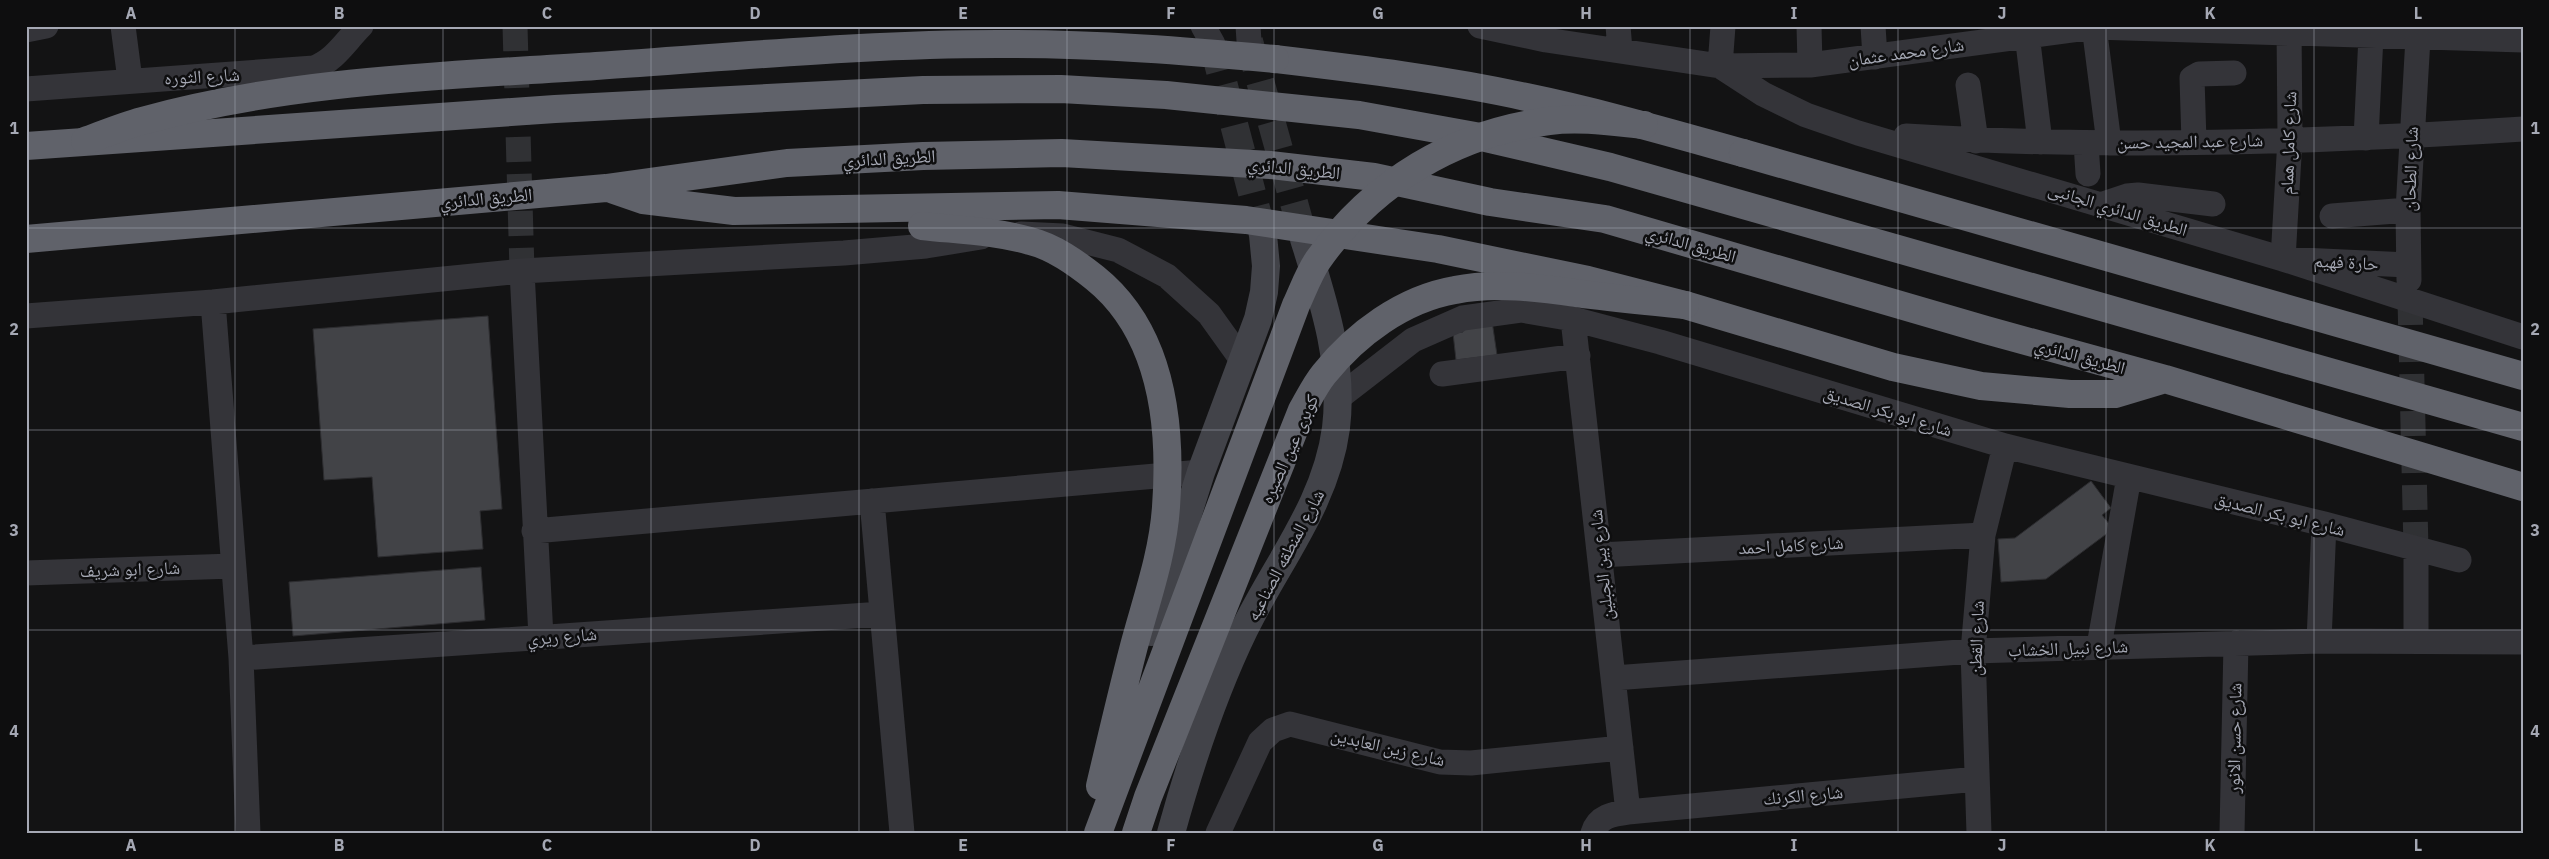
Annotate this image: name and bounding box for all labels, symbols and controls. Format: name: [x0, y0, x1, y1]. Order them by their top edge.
text: A: [126, 3, 137, 23]
text: B: [334, 3, 345, 23]
text: C: [542, 3, 552, 23]
text: D: [749, 3, 761, 23]
text: E: [958, 3, 968, 23]
text: F: [1166, 3, 1176, 23]
text: G: [1372, 3, 1384, 23]
text: H: [1580, 3, 1592, 23]
text: I: [1791, 3, 1798, 23]
text: J: [1998, 3, 2006, 23]
text: K: [2204, 3, 2216, 23]
text: L: [2414, 3, 2422, 23]
street label: شارع محمد عثمان: [1846, 32, 1966, 72]
street label: شارع الثوره: [164, 63, 240, 89]
street label: شارع كامل همام: [2275, 91, 2302, 195]
text: 1: [9, 118, 19, 138]
text: 1: [2530, 118, 2540, 138]
street label: شارع الطحان: [2397, 126, 2423, 212]
street label: شارع عبد المجيد حسن: [2117, 128, 2263, 154]
street label: الطريق الدائري: [842, 144, 936, 175]
street label: الطريق الدائري: [1246, 152, 1341, 188]
street label: الطريق الدائري الجانبى: [2045, 177, 2190, 245]
street label: الطريق الدائري: [439, 182, 534, 217]
street label: الطريق الدائري: [1642, 220, 1739, 271]
street label: حارة فهيم: [2313, 249, 2379, 276]
text: 2: [9, 319, 19, 339]
text: 2: [2530, 319, 2540, 339]
street label: الطريق الدائري: [2031, 333, 2128, 383]
street label: شارع ابو بكر الصديق: [1821, 380, 1955, 442]
street label: كوبرى عين الصيره: [1255, 390, 1324, 507]
street label: شارع المنطقه الصناعيه: [1241, 485, 1329, 625]
street label: شارع ابو بكر الصديق: [2212, 487, 2348, 541]
street label: شارع بين الجبلين: [1584, 508, 1618, 622]
text: 3: [9, 520, 19, 540]
text: 3: [2530, 520, 2540, 540]
street label: شارع كامل احمد: [1738, 531, 1844, 559]
street label: شارع ابو شريف: [79, 556, 181, 582]
street label: شارع القطن: [1963, 600, 1989, 676]
street label: شارع ريري: [526, 622, 598, 653]
street label: شارع نبيل الخشاب: [2007, 634, 2129, 662]
street label: شارع حسن الانور: [2222, 683, 2246, 794]
text: 4: [9, 721, 19, 741]
text: 4: [2530, 721, 2540, 741]
street label: شارع زين العابدين: [1329, 723, 1447, 771]
street label: شارع الكرنك: [1762, 780, 1844, 810]
text: A: [126, 835, 137, 855]
text: B: [334, 835, 345, 855]
text: C: [542, 835, 552, 855]
text: D: [749, 835, 761, 855]
text: E: [958, 835, 968, 855]
text: F: [1166, 835, 1176, 855]
text: G: [1372, 835, 1384, 855]
text: H: [1580, 835, 1592, 855]
text: I: [1791, 835, 1798, 855]
text: J: [1998, 835, 2006, 855]
text: K: [2204, 835, 2216, 855]
text: L: [2414, 835, 2422, 855]

